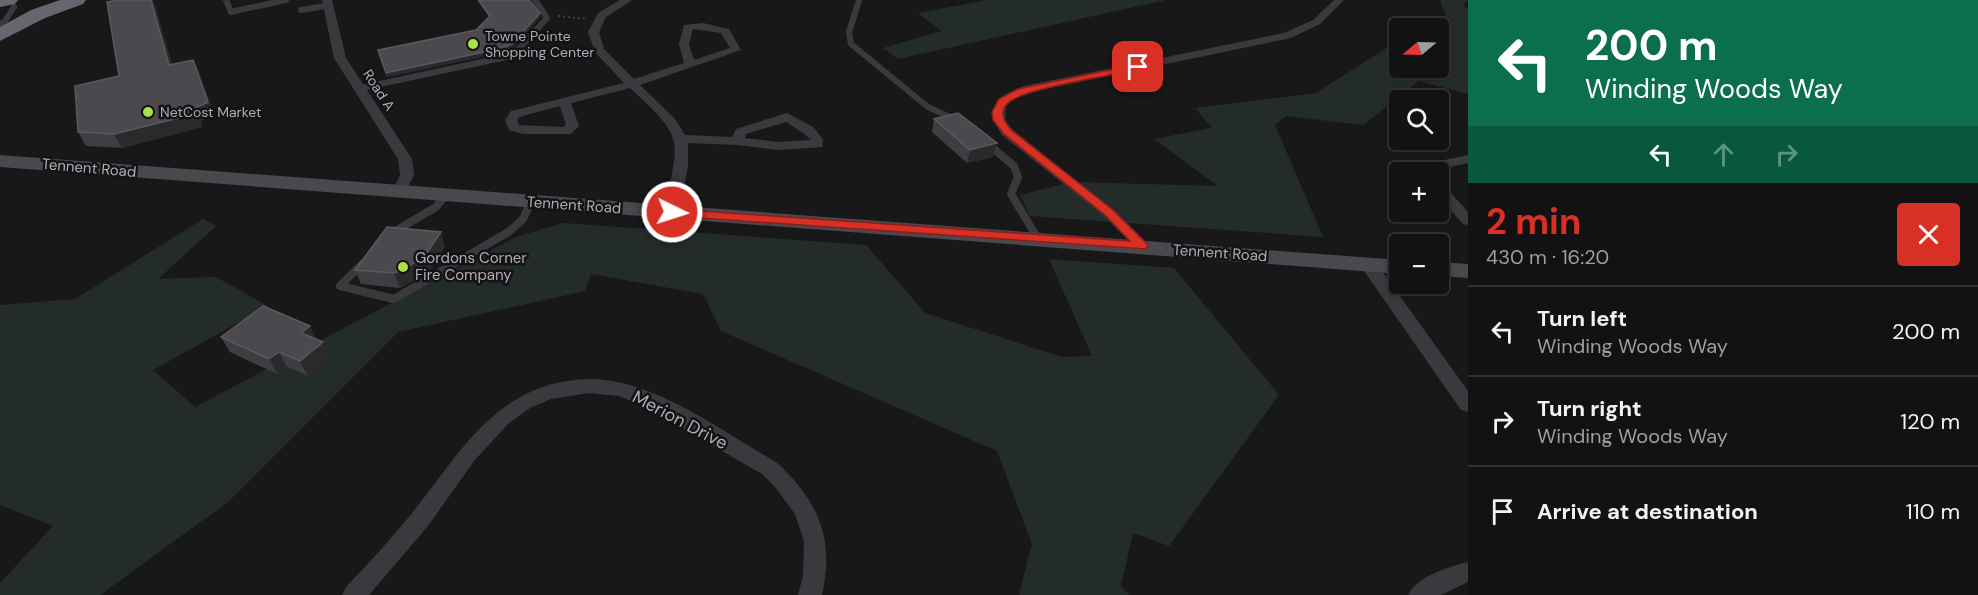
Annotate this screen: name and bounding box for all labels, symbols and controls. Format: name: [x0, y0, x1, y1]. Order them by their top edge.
north arrow: [1389, 18, 1449, 78]
map controls: [1389, 18, 1449, 294]
text: 200 m: [1585, 18, 1718, 73]
icon: left: [1486, 24, 1564, 102]
place label: Towne Pointe Shopping Center: [485, 27, 594, 61]
marker: Towne Pointe Shopping Center: [466, 37, 480, 51]
pin: [1112, 41, 1163, 92]
icon: arrive: [1121, 50, 1154, 83]
street label: Road A: [359, 66, 399, 114]
text: Winding Woods Way: [1585, 71, 1843, 106]
button: search: [1389, 90, 1449, 150]
place label: NetCost Market: [160, 103, 261, 121]
marker: NetCost Market: [141, 105, 155, 119]
icon: left: [1644, 138, 1677, 171]
icon: ahead: [1707, 138, 1740, 171]
icon: right: [1770, 138, 1803, 171]
street label: Tennent Road: [41, 154, 137, 182]
button: +: [1389, 162, 1449, 222]
position arrow: [640, 180, 704, 244]
street label: Tennent Road: [526, 192, 622, 218]
text: 2 min: [1486, 198, 1581, 245]
button: close: [1897, 203, 1960, 266]
button: −: [1389, 234, 1449, 294]
street label: Tennent Road: [1172, 240, 1268, 266]
text: 430 m · 16:20: [1486, 244, 1609, 270]
place label: Gordons Corner Fire Company: [415, 248, 527, 285]
marker: Gordons Corner Fire Company: [396, 260, 410, 274]
text: Turn left: [1537, 304, 1627, 333]
icon: left: [1486, 315, 1519, 348]
text: 200 m: [1892, 317, 1960, 346]
text: Winding Woods Way: [1537, 333, 1728, 359]
street label: Merion Drive: [628, 385, 732, 455]
text: Turn right: [1537, 394, 1642, 423]
icon: right: [1486, 405, 1519, 438]
text: 120 m: [1900, 407, 1960, 436]
text: Winding Woods Way: [1537, 423, 1728, 449]
icon: arrive: [1486, 495, 1519, 528]
text: Arrive at destination: [1537, 497, 1758, 526]
text: 110 m: [1906, 497, 1960, 526]

